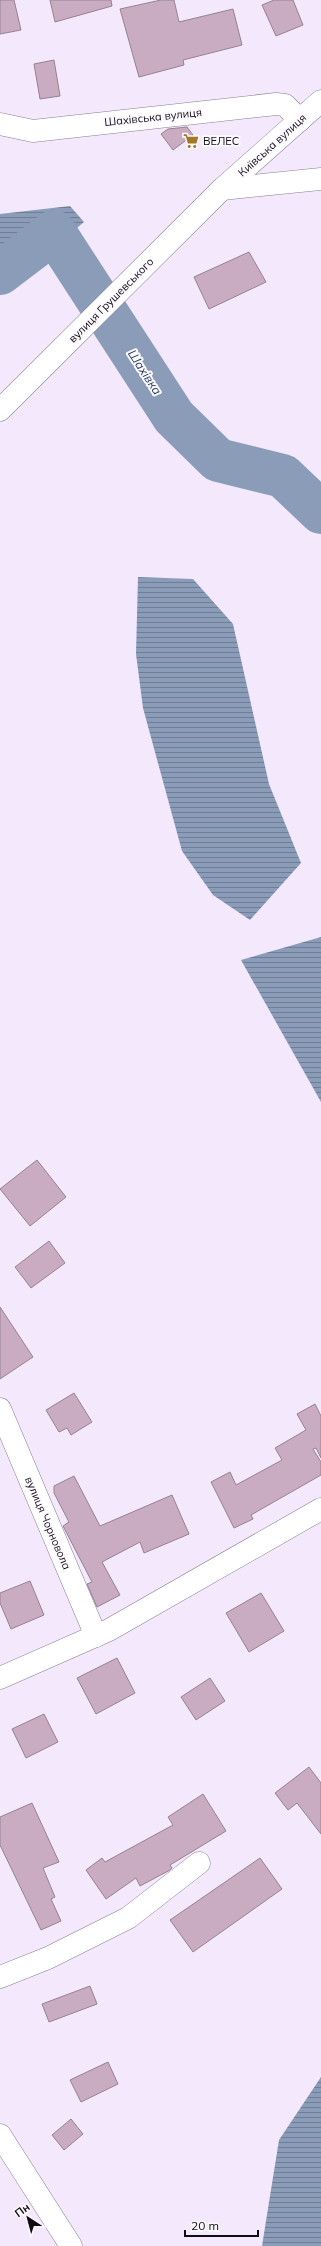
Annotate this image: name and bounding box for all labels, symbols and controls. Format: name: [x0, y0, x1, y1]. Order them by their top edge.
street label: Шахівська вулиця: [103, 105, 203, 129]
street label: Київська вулиця: [235, 111, 309, 179]
supermarket icon: ВЕЛЕС: [182, 132, 200, 150]
place label: ВЕЛЕС: [203, 134, 239, 148]
street label: вулиця Грушевського: [66, 255, 156, 345]
water label: Шахівка: [125, 347, 165, 397]
street label: вулиця Чорновола: [22, 1474, 74, 1572]
north arrow: [8, 2198, 48, 2238]
text: Пн: [12, 2200, 33, 2220]
scale bar: [185, 2212, 258, 2238]
text: 20 m: [191, 2218, 219, 2233]

